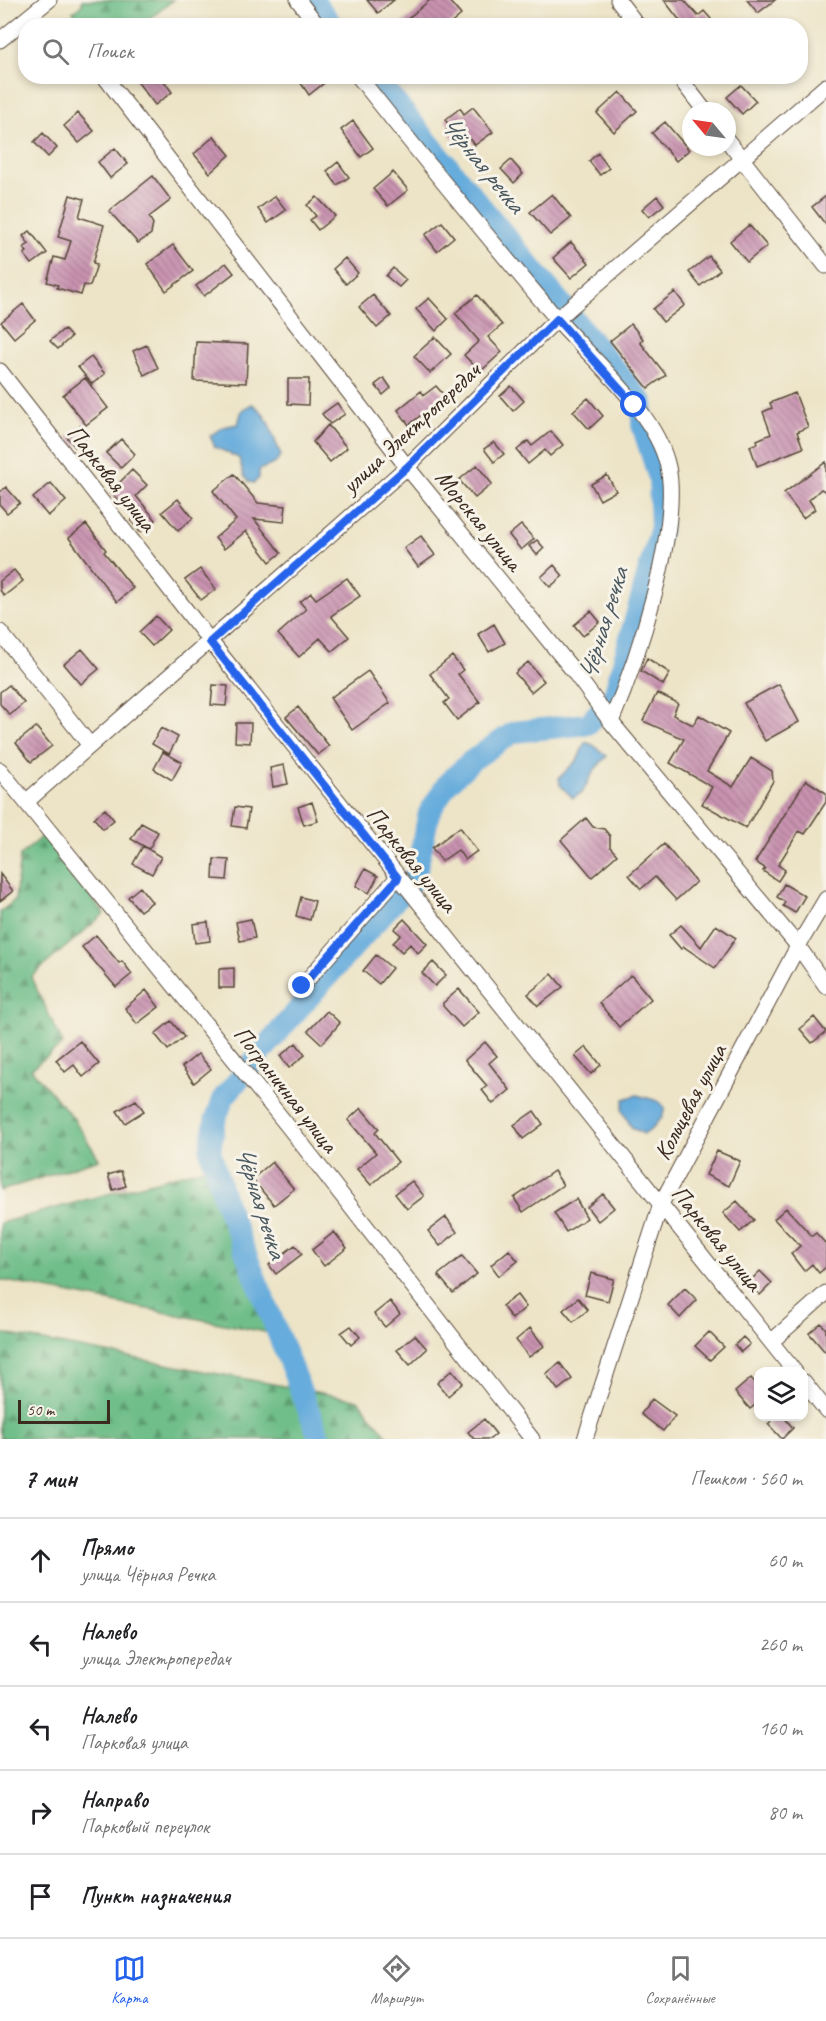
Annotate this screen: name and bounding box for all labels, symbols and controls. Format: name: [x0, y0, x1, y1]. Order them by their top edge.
search box: [18, 18, 808, 84]
icon: search: [39, 35, 72, 68]
text: Поиск: [87, 37, 133, 65]
north arrow: [682, 102, 736, 156]
water label: Чёрная речка: [434, 109, 534, 221]
street label: улица Электропередач: [334, 354, 489, 501]
route start: [620, 391, 646, 417]
street label: Парковая улица: [61, 418, 164, 539]
street label: Морская улица: [429, 463, 530, 578]
water label: Чёрная речка: [570, 561, 636, 684]
street label: Парковая улица: [360, 800, 465, 919]
route end: [288, 972, 314, 998]
street label: Пограничная улица: [227, 1020, 346, 1159]
street label: Кольцевая улица: [647, 1038, 734, 1165]
water label: Чёрная речка: [227, 1142, 295, 1265]
street label: Парковая улица: [665, 1179, 770, 1298]
map controls: [754, 1367, 808, 1421]
button: layers: [754, 1367, 808, 1421]
scale bar: [18, 1397, 110, 1424]
text: 50 m: [27, 1400, 54, 1420]
text: 7 мин: [24, 1462, 77, 1495]
text: Пешком · 560 m: [690, 1466, 802, 1491]
text: Прямо: [81, 1534, 133, 1562]
icon: ahead: [24, 1544, 57, 1577]
text: 60 m: [768, 1548, 802, 1573]
text: улица Чёрная Речка: [81, 1562, 215, 1587]
text: Налево: [81, 1618, 137, 1646]
icon: left: [24, 1628, 57, 1661]
text: 260 m: [759, 1632, 802, 1657]
text: улица Электропередач: [81, 1646, 230, 1671]
text: Налево: [81, 1702, 137, 1730]
icon: left: [24, 1712, 57, 1745]
text: 160 m: [759, 1716, 802, 1741]
text: Парковая улица: [81, 1730, 188, 1755]
text: Направо: [81, 1786, 148, 1814]
icon: right: [24, 1796, 57, 1829]
text: 80 m: [768, 1800, 802, 1825]
text: Парковый переулок: [81, 1814, 209, 1839]
icon: arrive: [24, 1880, 57, 1913]
text: Пункт назначения: [81, 1882, 230, 1910]
tab: Карта: [111, 1952, 148, 2008]
tab: Маршрут: [370, 1952, 423, 2008]
tab: Сохранённые: [645, 1952, 715, 2008]

